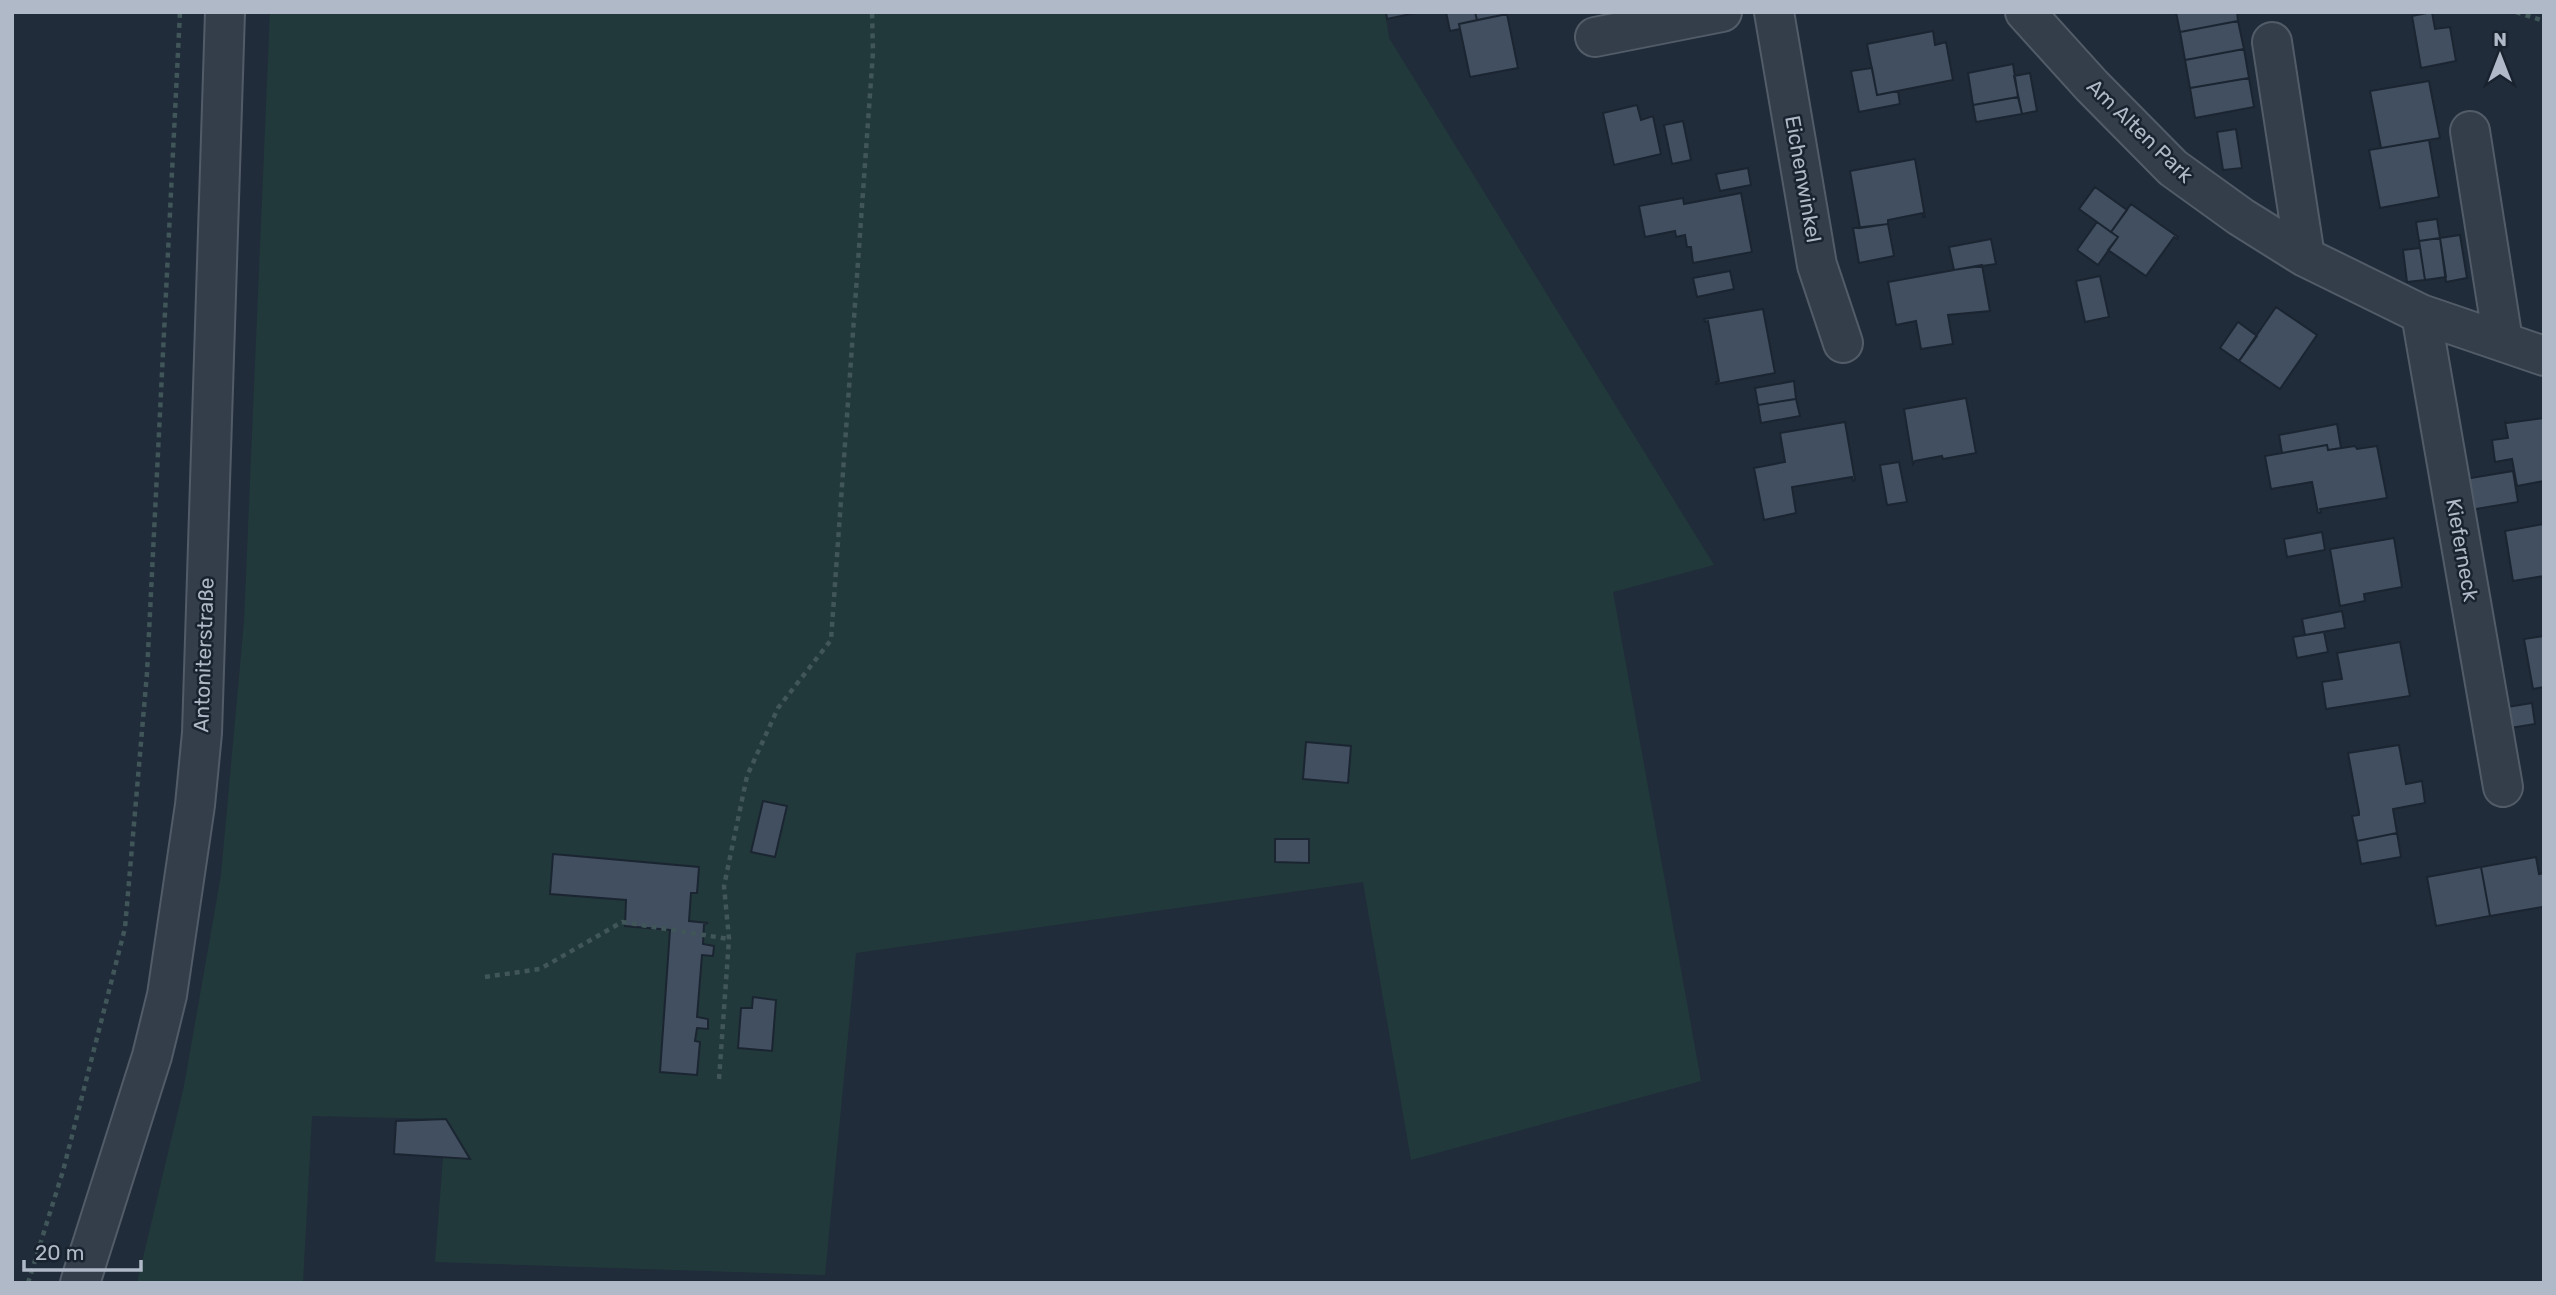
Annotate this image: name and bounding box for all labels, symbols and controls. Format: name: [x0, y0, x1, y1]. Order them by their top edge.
north arrow: [2465, 21, 2535, 91]
text: N: [2493, 28, 2507, 51]
street label: Am Alten Park: [2082, 74, 2199, 188]
street label: Eichenwinkel: [1780, 114, 1827, 244]
street label: Kieferneck: [2441, 497, 2484, 603]
street label: Antoniterstraße: [188, 577, 219, 733]
scale bar: [24, 1228, 142, 1272]
text: 20 m: [35, 1240, 84, 1265]

